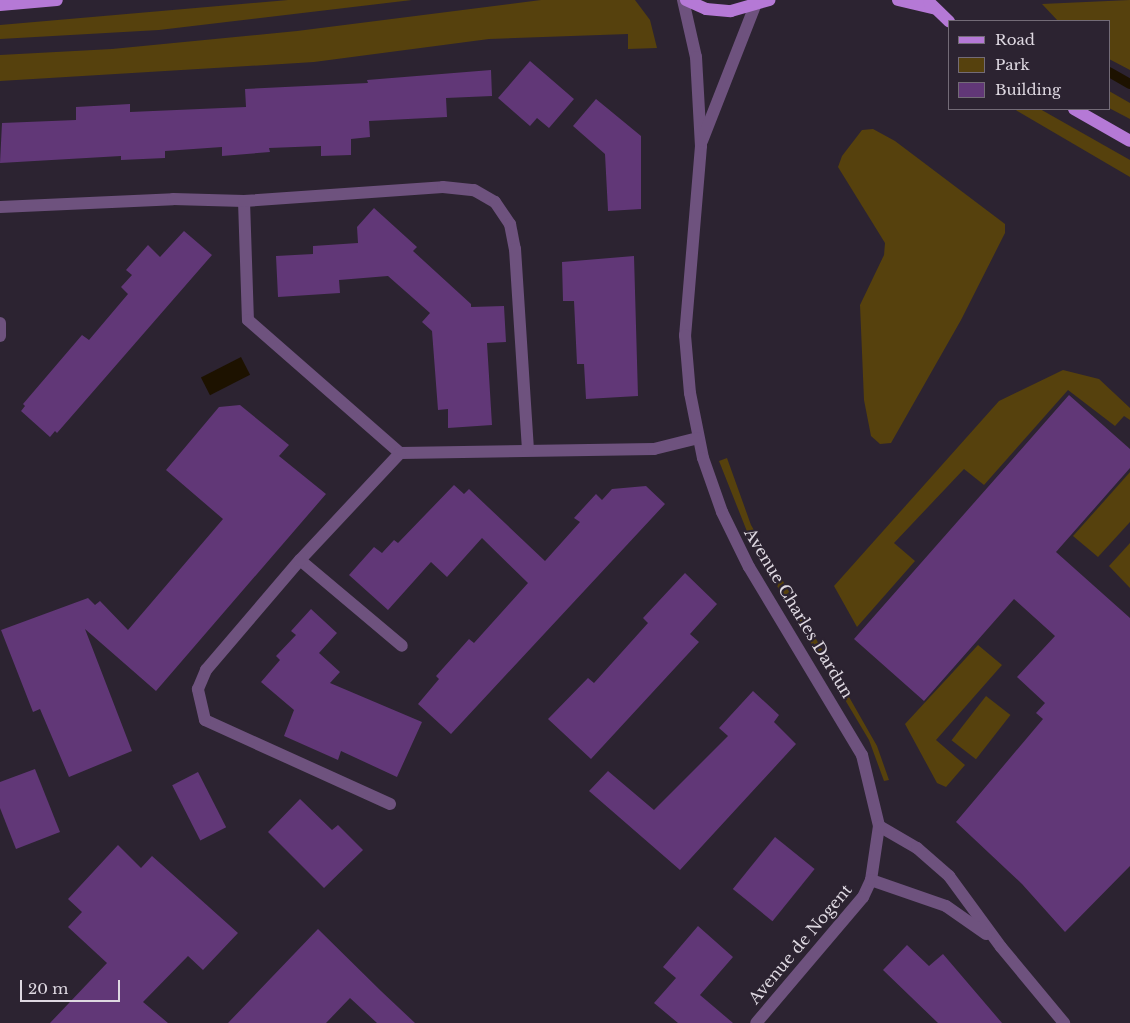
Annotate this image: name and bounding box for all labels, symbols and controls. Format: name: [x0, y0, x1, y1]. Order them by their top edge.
legend: [948, 20, 1110, 110]
text: Road: [995, 30, 1035, 49]
text: Park: [995, 55, 1030, 74]
text: Building: [995, 80, 1061, 99]
street label: Avenue Charles Dardun: [741, 524, 857, 702]
street label: Avenue de Nogent: [744, 880, 856, 1008]
scale bar: [22, 970, 122, 1002]
text: 20 m: [28, 979, 68, 998]

